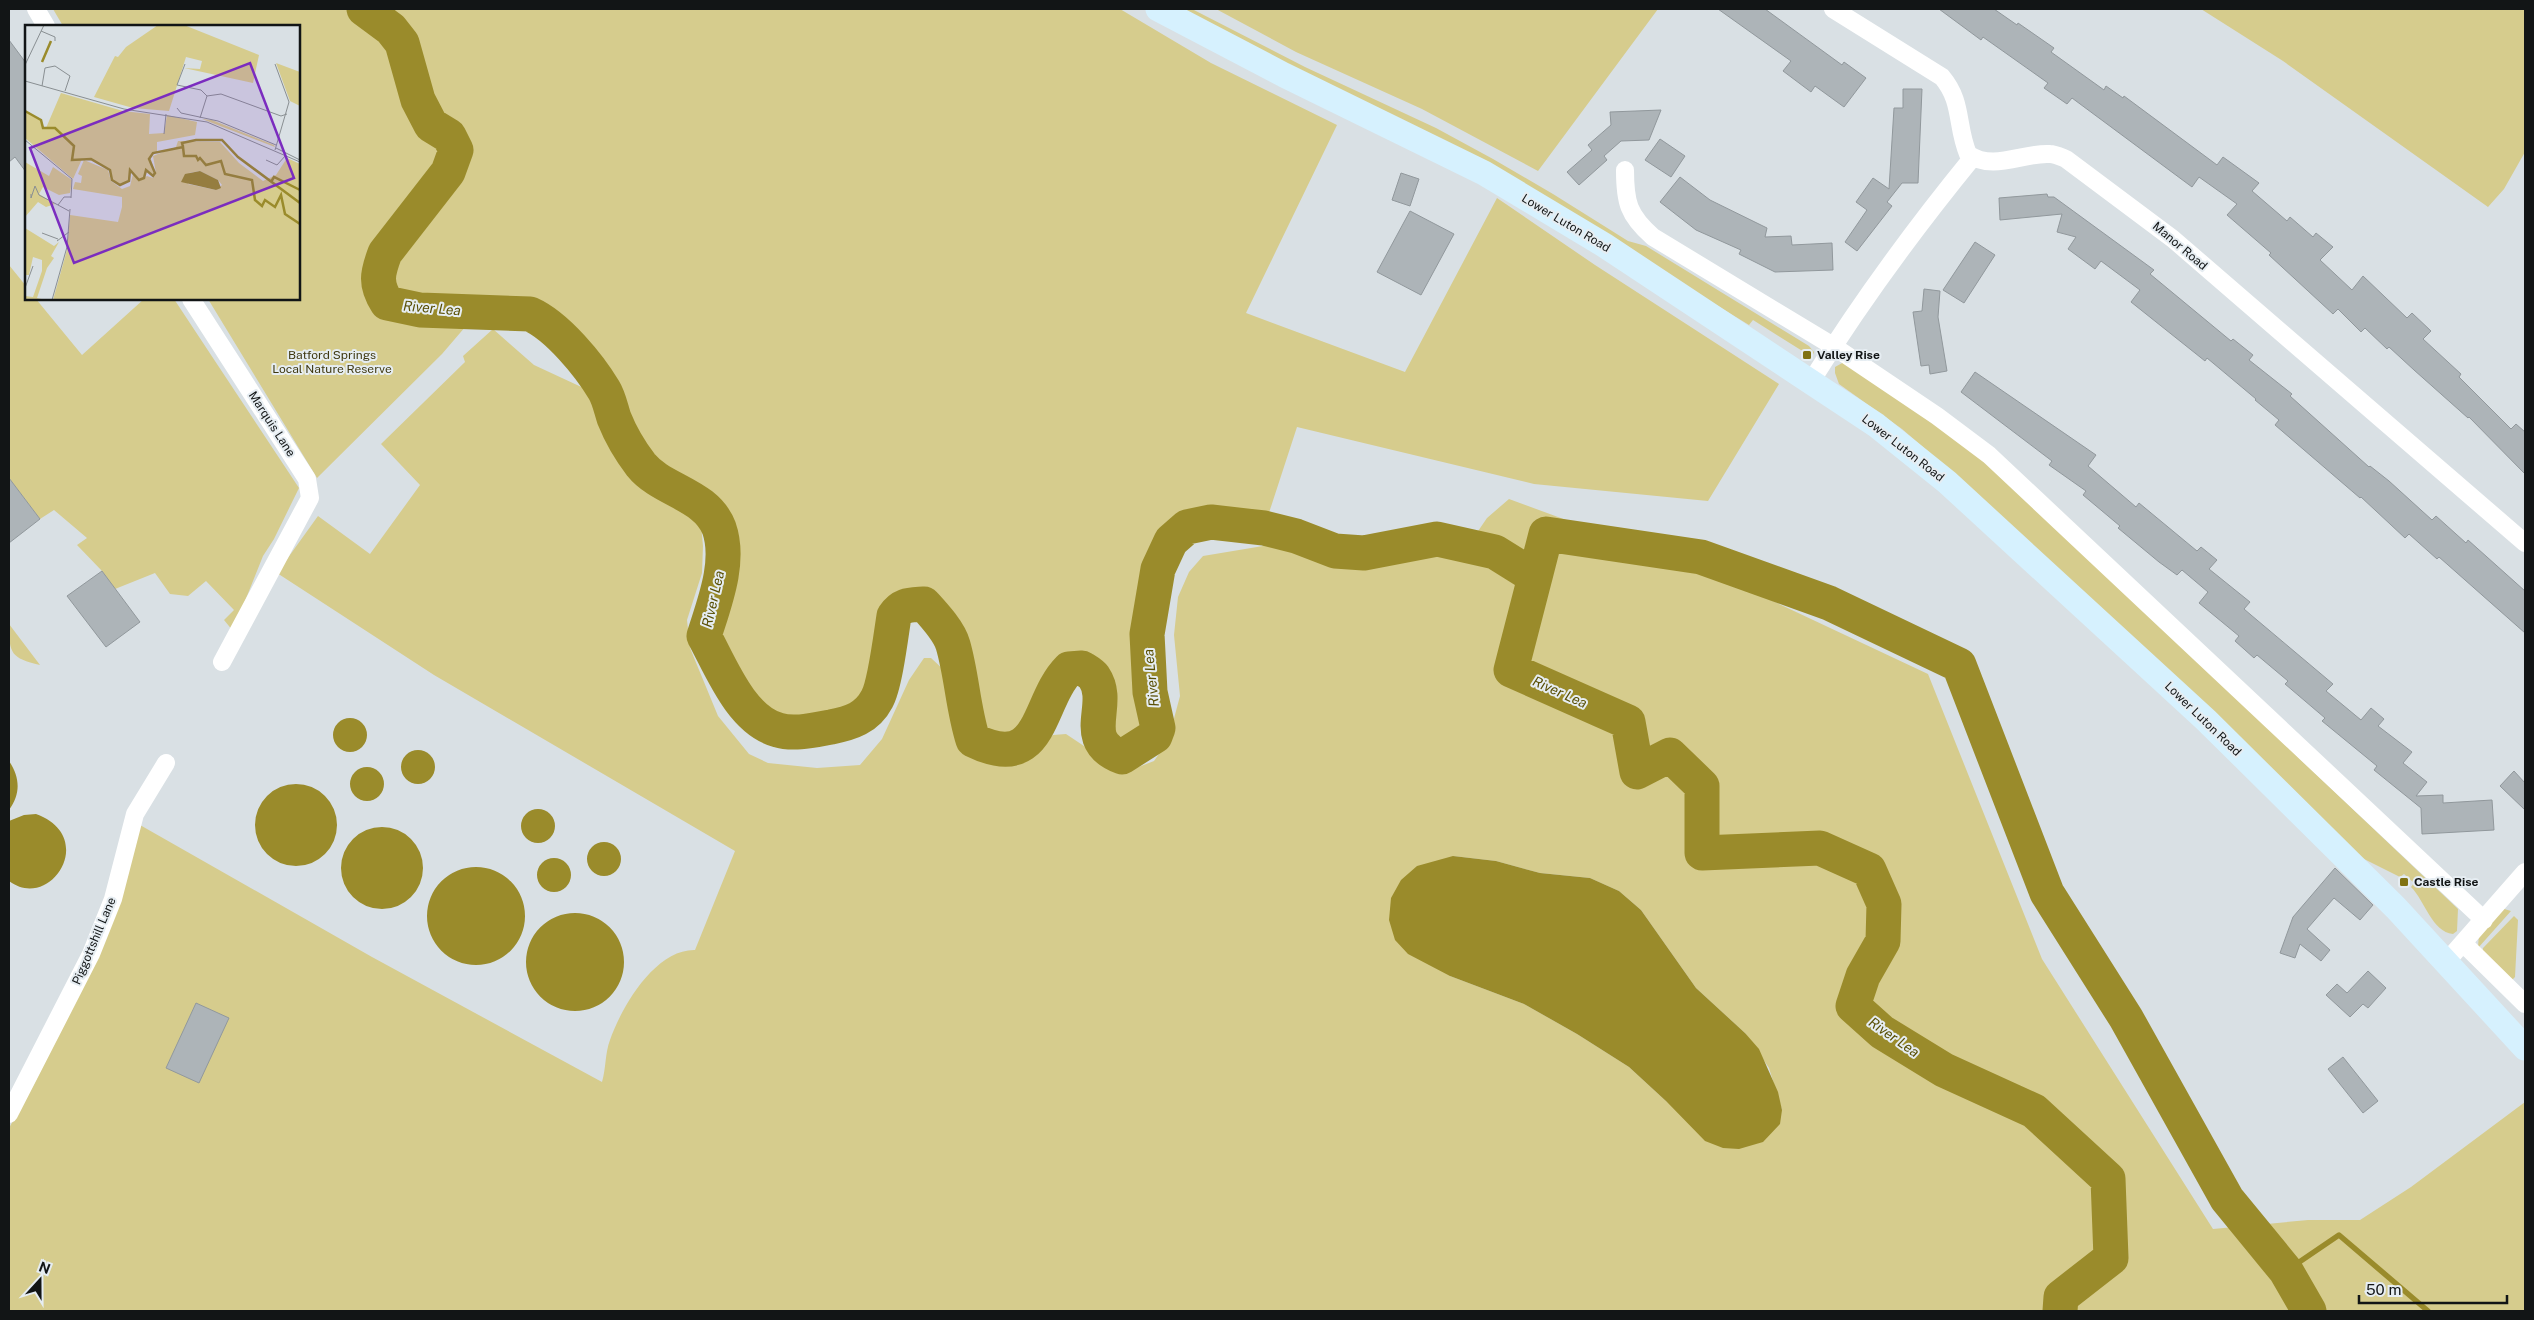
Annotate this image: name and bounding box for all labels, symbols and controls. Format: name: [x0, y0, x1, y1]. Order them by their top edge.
inset map: [25, 25, 300, 300]
street label: Lower Luton Road: [1519, 191, 1613, 255]
street label: Manor Road: [2150, 219, 2210, 273]
water label: River Lea: [402, 298, 462, 318]
park label: Batford Springs Local Nature Reserve: [272, 348, 392, 376]
place label: Valley Rise: [1817, 348, 1880, 362]
marker: Valley Rise: [1801, 349, 1813, 361]
street label: Marquis Lane: [246, 389, 298, 459]
street label: Lower Luton Road: [1859, 412, 1947, 484]
water label: River Lea: [699, 569, 727, 629]
water label: River Lea: [1140, 648, 1162, 708]
water label: River Lea: [1530, 673, 1590, 711]
street label: Lower Luton Road: [2162, 679, 2244, 759]
place label: Castle Rise: [2414, 875, 2478, 889]
marker: Castle Rise: [2398, 876, 2410, 888]
street label: Piggottshill Lane: [69, 895, 119, 987]
water label: River Lea: [1866, 1014, 1922, 1060]
north arrow: [15, 1255, 65, 1305]
text: N: [37, 1258, 53, 1277]
scale bar: [2359, 1272, 2506, 1304]
text: 50 m: [2366, 1281, 2401, 1298]

